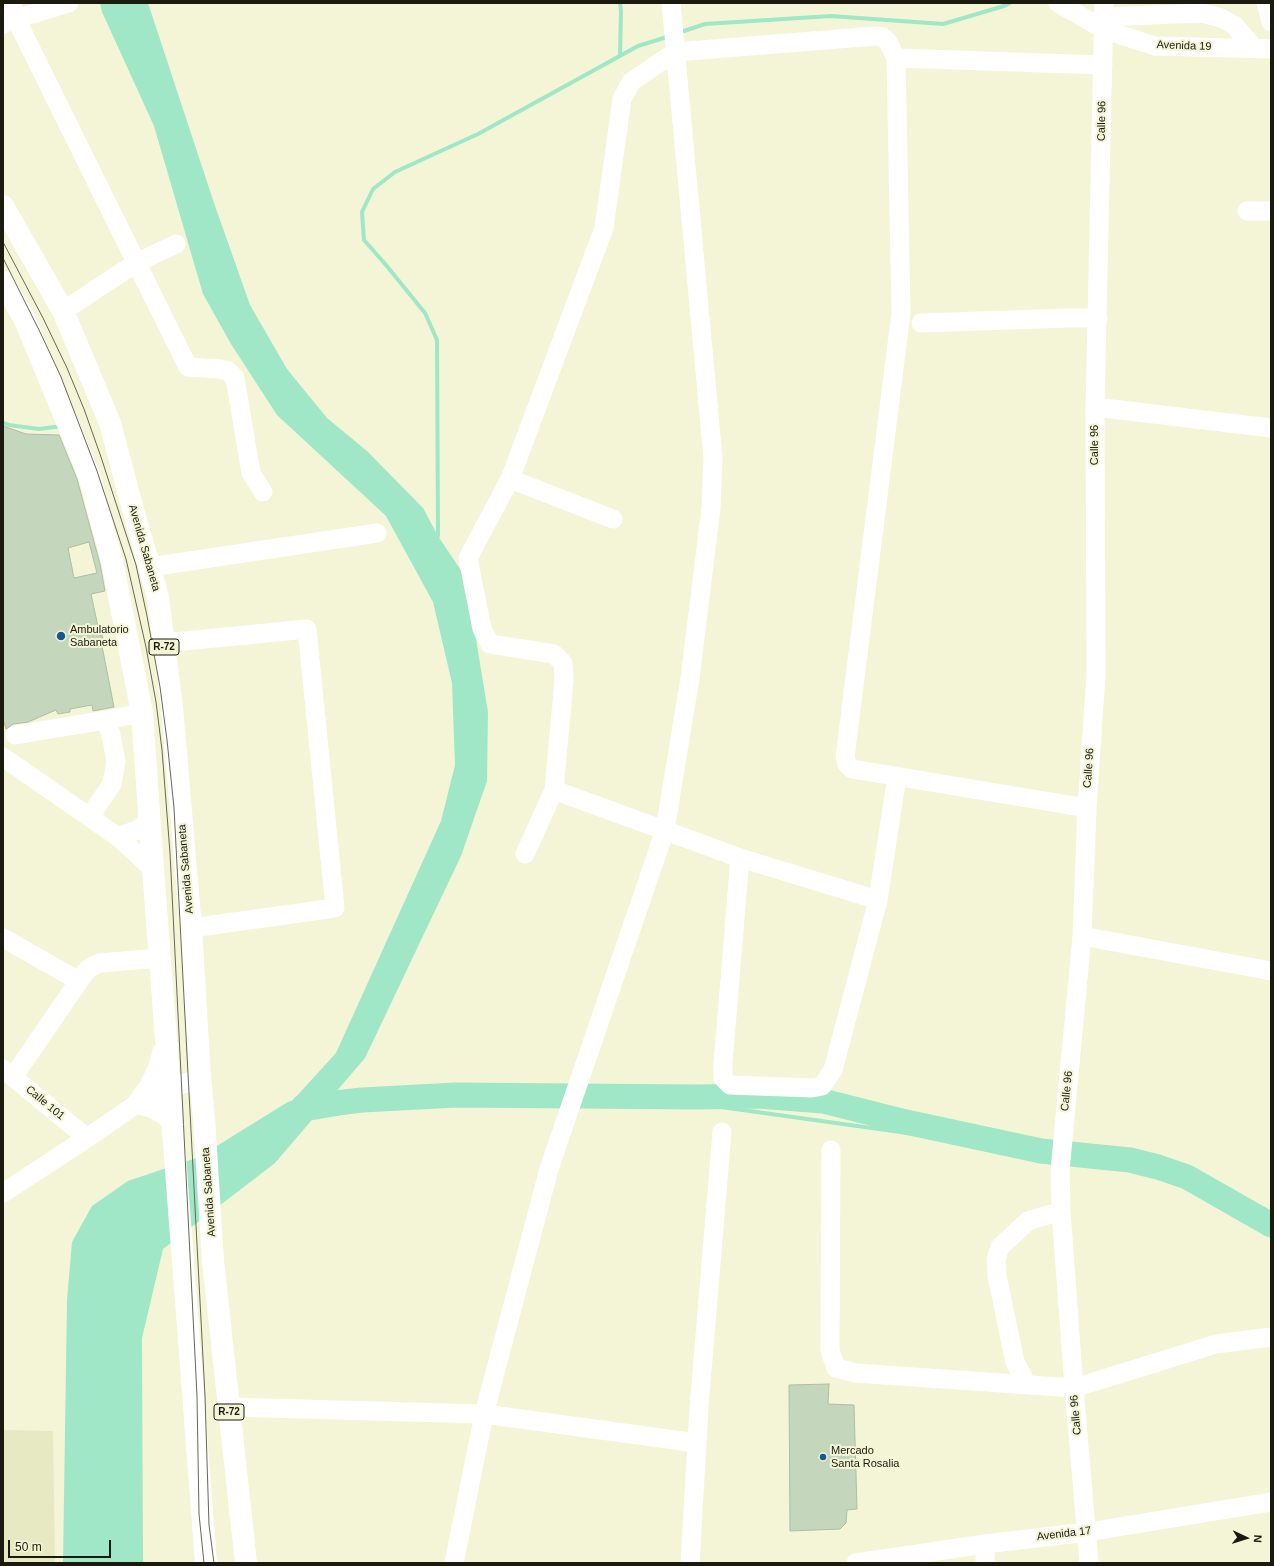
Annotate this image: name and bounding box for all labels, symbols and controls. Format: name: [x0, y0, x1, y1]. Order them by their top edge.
street label: Avenida 19: [1156, 38, 1212, 54]
street label: Calle 96: [1095, 101, 1109, 141]
street label: Calle 96: [1088, 425, 1102, 465]
street label: Avenida Sabaneta: [125, 503, 163, 593]
place label: Ambulatorio Sabaneta: [70, 623, 129, 649]
marker: Ambulatorio Sabaneta: [55, 630, 67, 642]
road number: R-72: [149, 639, 179, 655]
street label: Calle 96: [1081, 747, 1097, 789]
street label: Avenida Sabaneta: [176, 824, 196, 914]
street label: Calle 96: [1058, 1070, 1076, 1112]
street label: Calle 101: [23, 1083, 67, 1123]
street label: Avenida Sabaneta: [199, 1147, 219, 1237]
street label: Calle 96: [1068, 1394, 1084, 1436]
road number: R-72: [214, 1404, 244, 1420]
place label: Mercado Santa Rosalia: [831, 1444, 899, 1470]
marker: Mercado Santa Rosalia: [818, 1452, 828, 1462]
north arrow: [1226, 1518, 1266, 1558]
street label: Avenida 17: [1036, 1524, 1092, 1544]
scale bar: [10, 1532, 113, 1558]
text: N: [1252, 1534, 1264, 1543]
text: 50 m: [15, 1540, 42, 1554]

